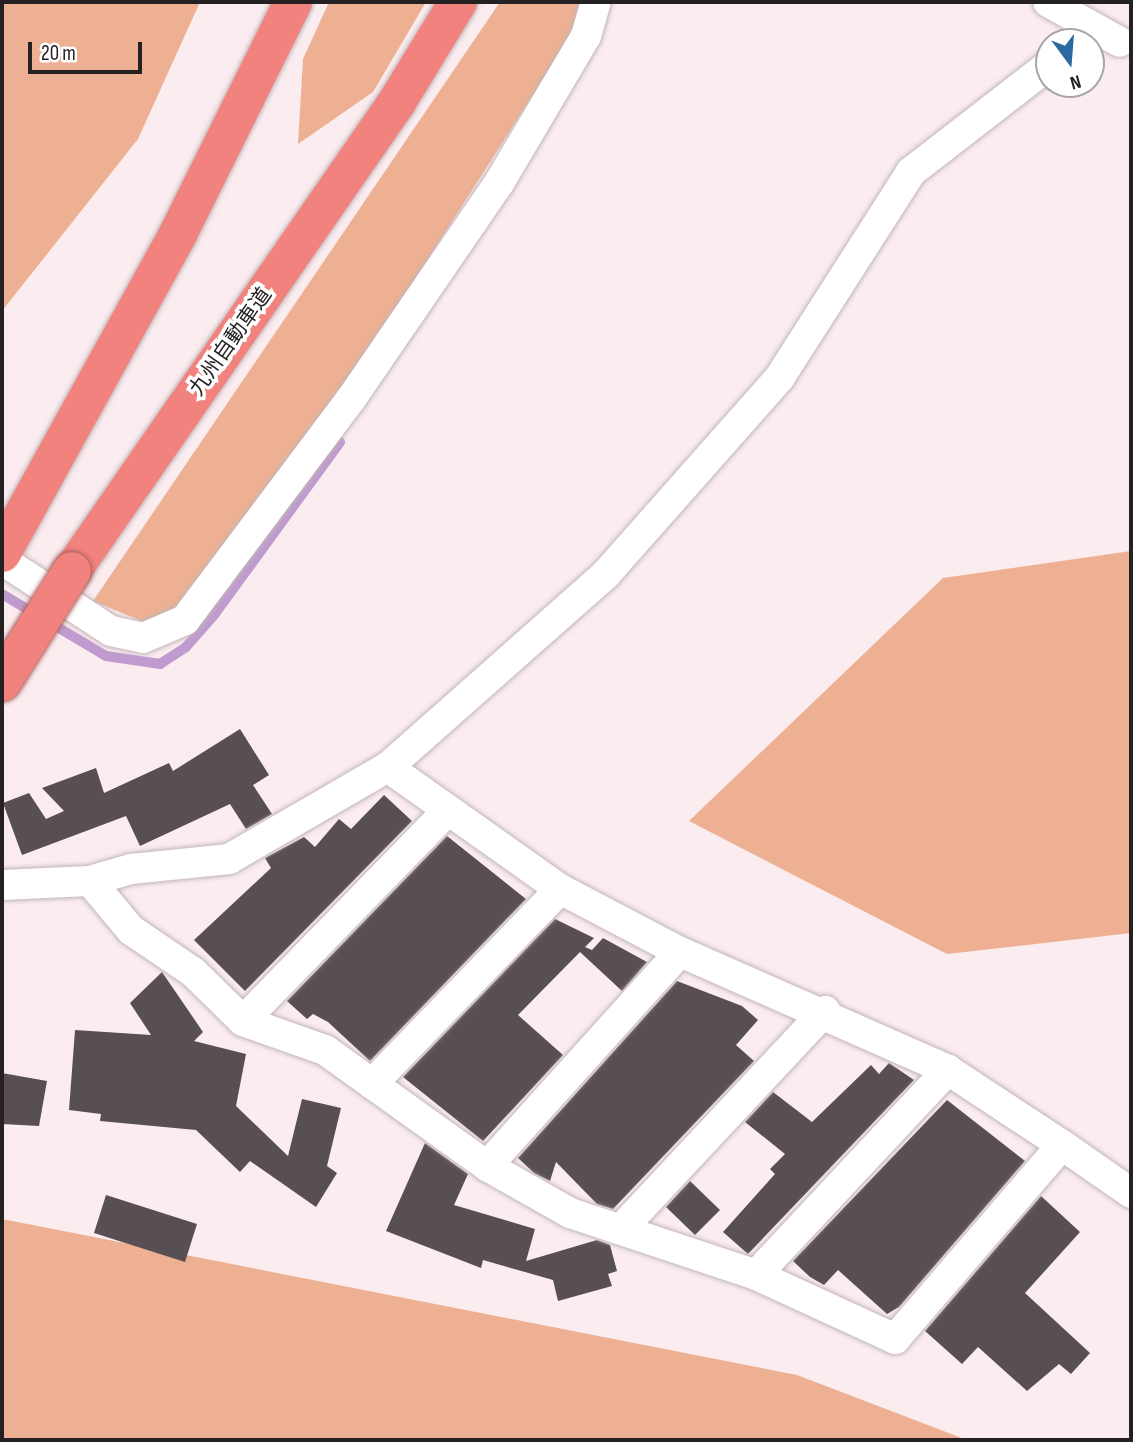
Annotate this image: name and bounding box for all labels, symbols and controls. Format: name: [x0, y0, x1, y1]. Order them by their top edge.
scale bar: [32, 28, 145, 72]
north arrow: [1035, 28, 1105, 98]
text: 20 m: [41, 41, 76, 66]
text: N: [1067, 69, 1083, 94]
street label: 九州自動車道: [185, 283, 277, 401]

